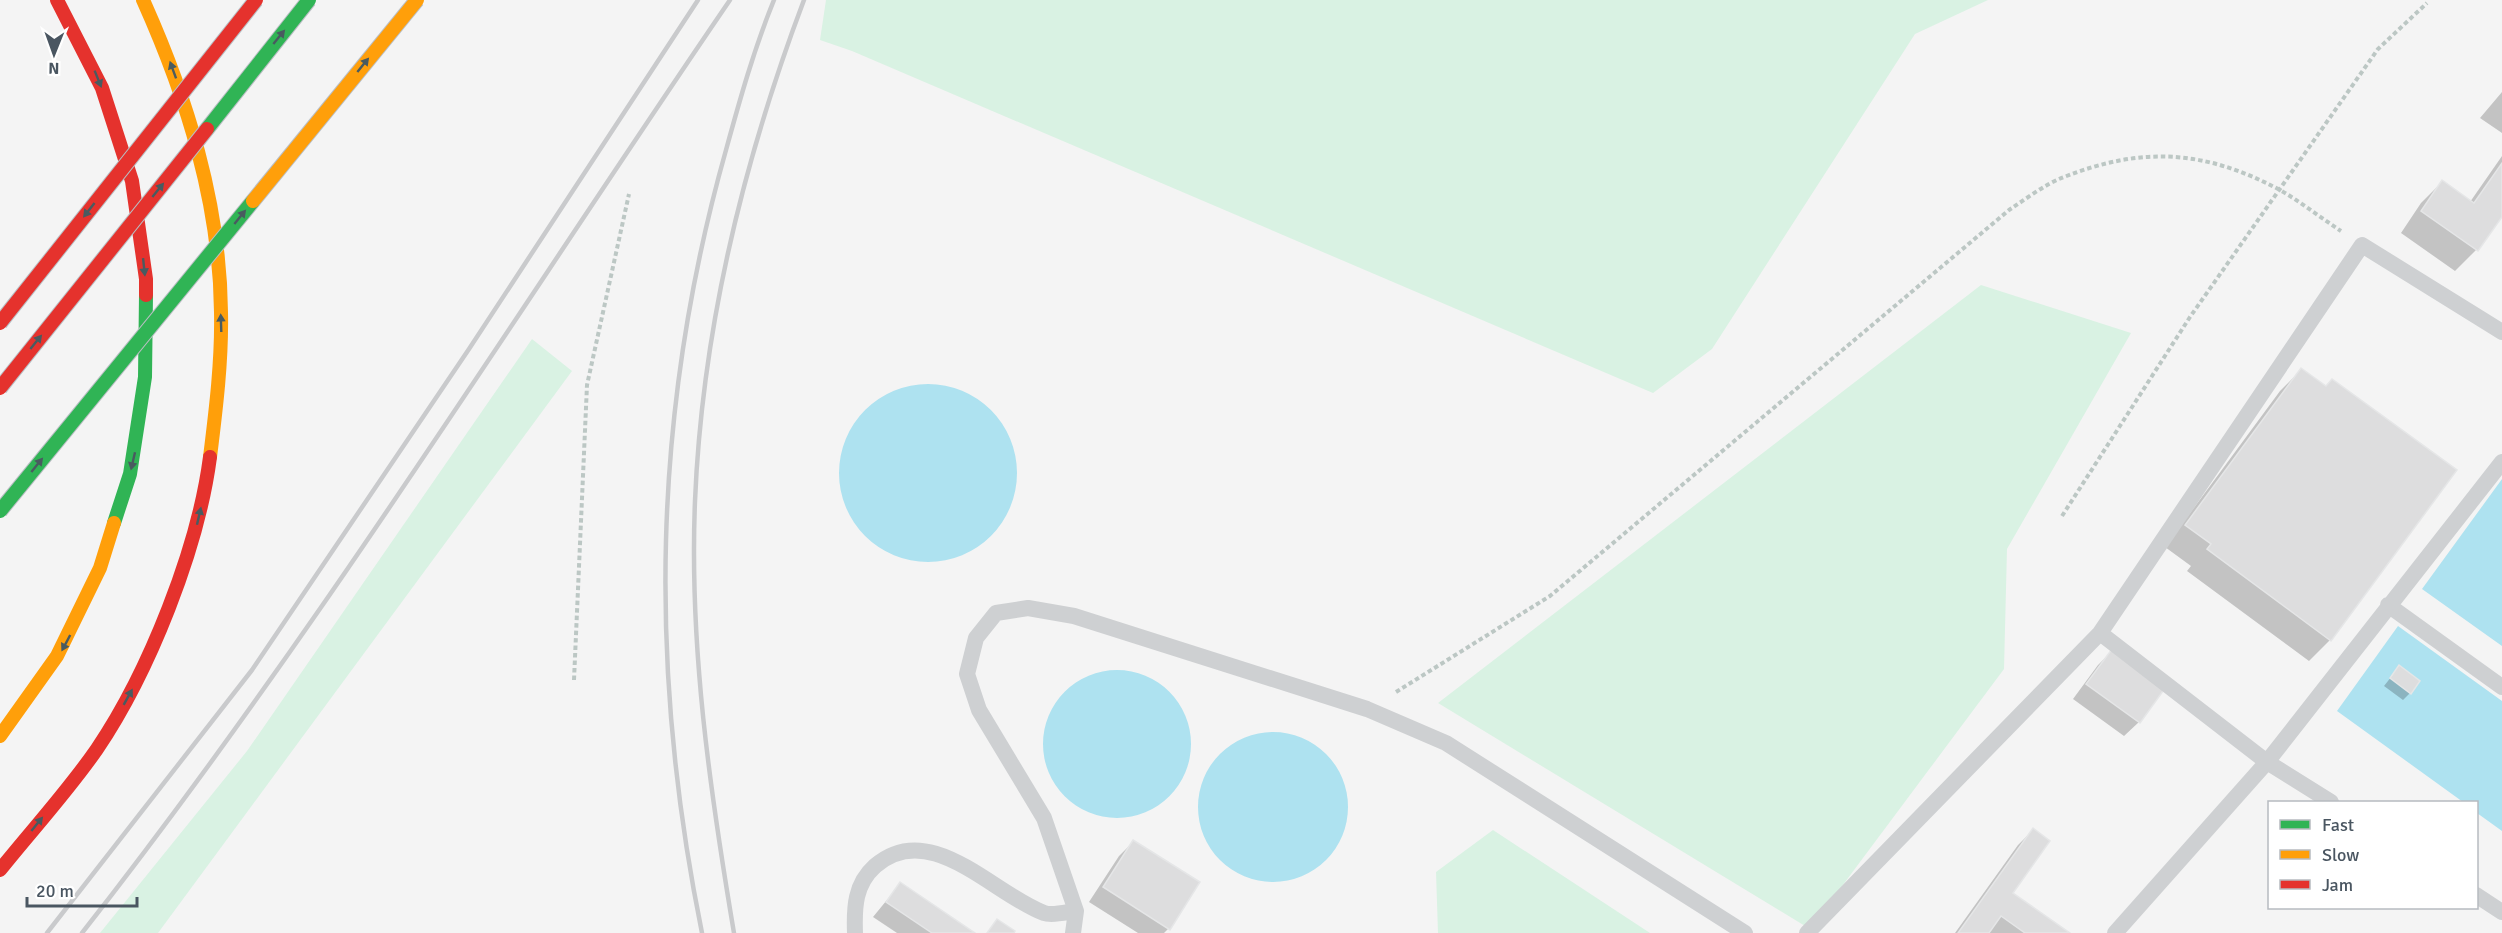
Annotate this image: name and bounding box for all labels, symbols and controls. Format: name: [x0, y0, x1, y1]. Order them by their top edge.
north arrow: [24, 24, 84, 84]
one-way arrow: [273, 29, 286, 45]
text: N: [48, 58, 59, 78]
one-way arrow: [357, 58, 369, 73]
one-way arrow: [168, 61, 178, 79]
one-way arrow: [93, 70, 103, 88]
one-way arrow: [151, 182, 164, 198]
one-way arrow: [84, 203, 96, 218]
one-way arrow: [233, 209, 246, 224]
one-way arrow: [139, 258, 149, 277]
one-way arrow: [216, 313, 225, 332]
one-way arrow: [30, 335, 42, 350]
one-way arrow: [128, 452, 138, 470]
one-way arrow: [30, 458, 43, 473]
one-way arrow: [194, 507, 204, 525]
one-way arrow: [61, 634, 71, 652]
one-way arrow: [123, 688, 133, 705]
legend: [2268, 801, 2478, 909]
text: Fast: [2322, 814, 2354, 836]
one-way arrow: [30, 816, 43, 832]
text: Slow: [2322, 844, 2359, 866]
scale bar: [27, 870, 136, 908]
text: Jam: [2322, 874, 2353, 896]
text: 20 m: [36, 880, 74, 902]

